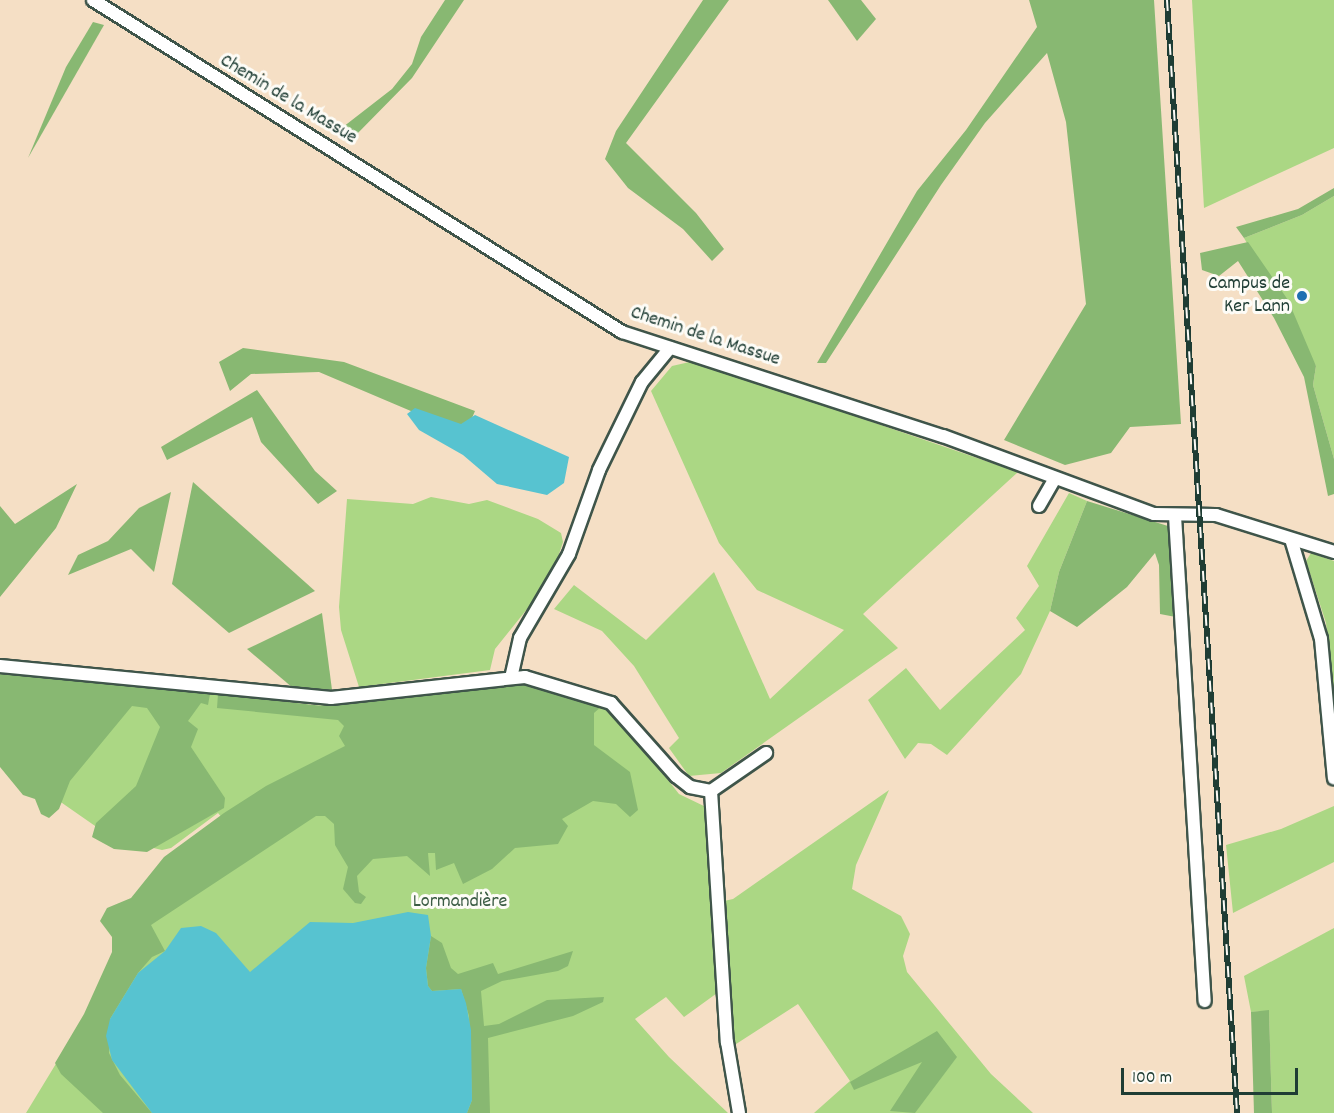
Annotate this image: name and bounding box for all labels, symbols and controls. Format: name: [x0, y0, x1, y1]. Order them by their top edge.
street label: Chemin de la Massue: [215, 50, 361, 150]
place label: Campus de Ker Lann: [1208, 272, 1290, 319]
marker: Campus de Ker Lann: [1295, 289, 1309, 303]
street label: Chemin de la Massue: [627, 301, 783, 373]
park label: Lormandière: [413, 890, 507, 914]
scale bar: [1124, 1056, 1301, 1094]
text: 100 m: [1132, 1066, 1172, 1091]

